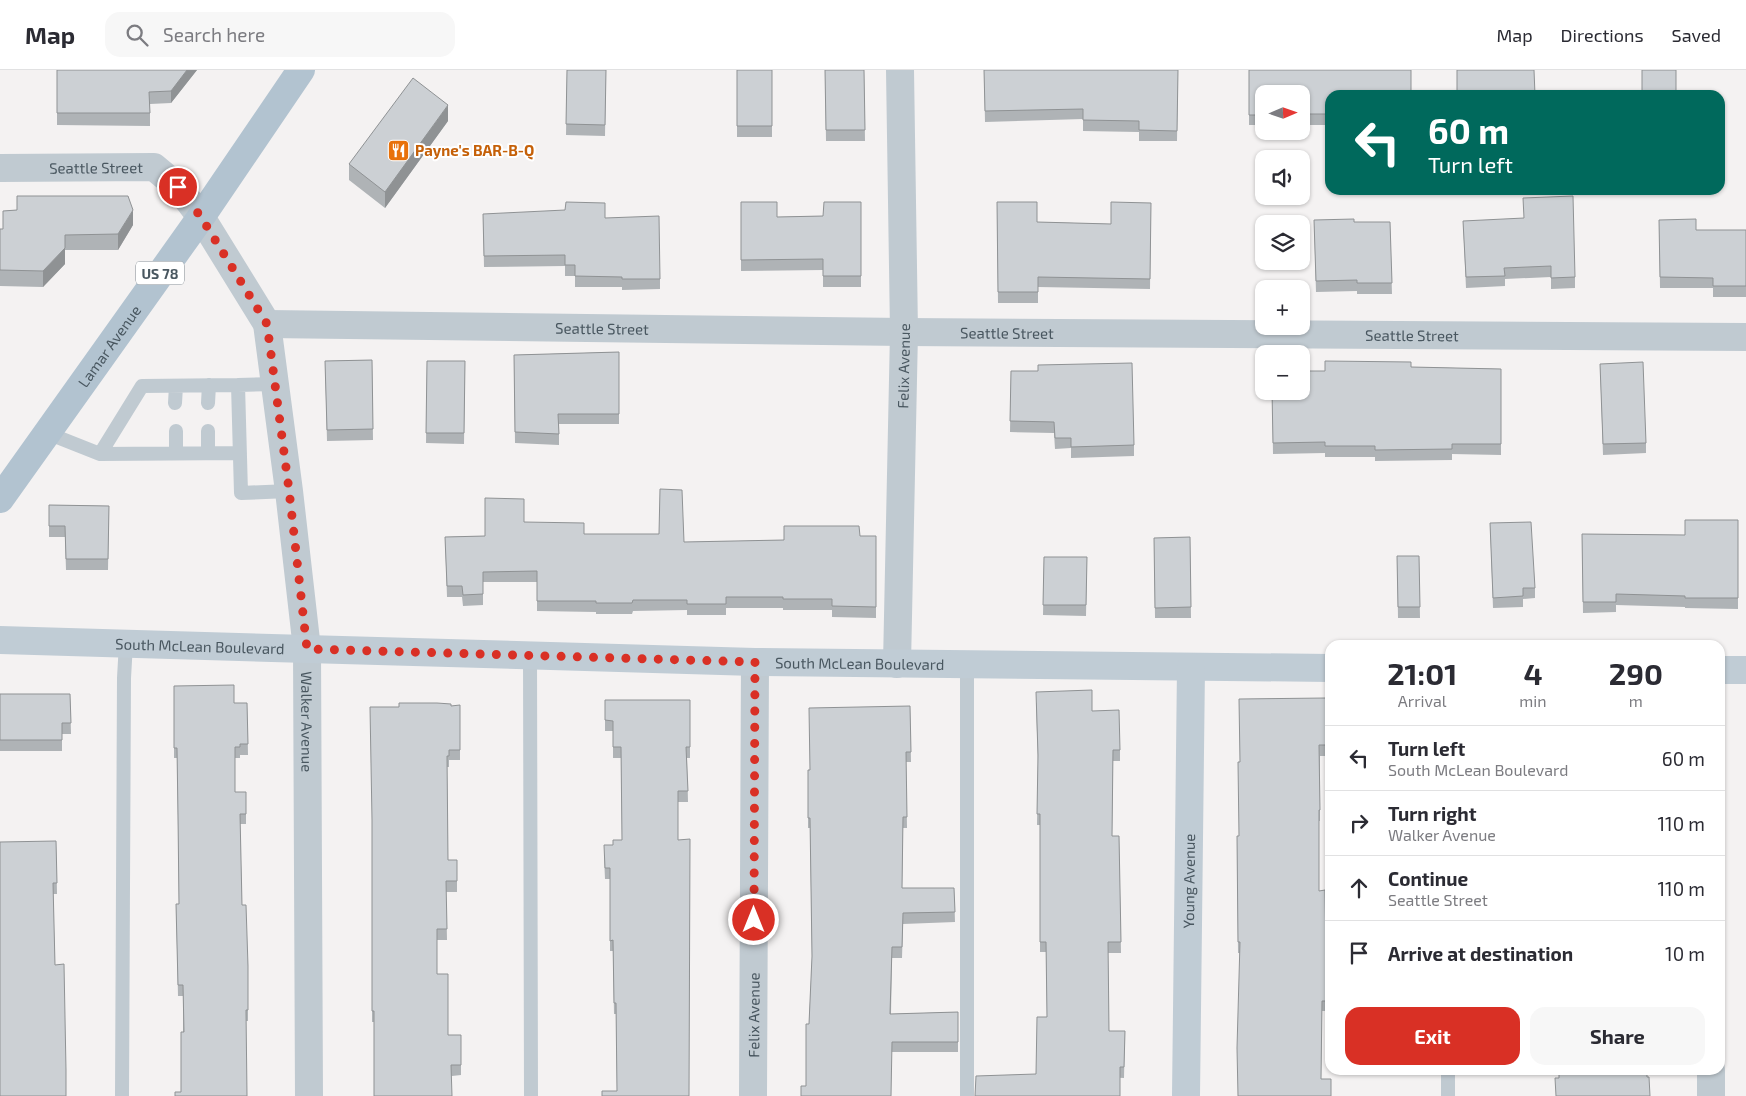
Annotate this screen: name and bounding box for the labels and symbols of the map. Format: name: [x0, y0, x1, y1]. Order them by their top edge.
north arrow: [1255, 85, 1310, 140]
restaurant icon: Payne's BAR-B-Q: [387, 138, 411, 162]
place label: Payne's BAR-B-Q: [415, 141, 534, 160]
street label: Seattle Street: [49, 158, 143, 177]
pin: [157, 166, 199, 208]
road number: US 78: [136, 262, 184, 284]
street label: Lamar Avenue: [74, 301, 144, 390]
street label: Seattle Street: [555, 319, 649, 338]
street label: Felix Avenue: [893, 323, 913, 409]
street label: Seattle Street: [960, 323, 1054, 342]
street label: Seattle Street: [1365, 326, 1459, 344]
street label: South McLean Boulevard: [115, 634, 285, 657]
street label: South McLean Boulevard: [775, 653, 944, 673]
street label: Walker Avenue: [298, 671, 317, 772]
street label: Young Avenue: [1179, 833, 1198, 929]
position arrow: [727, 893, 779, 945]
street label: Felix Avenue: [744, 972, 763, 1058]

